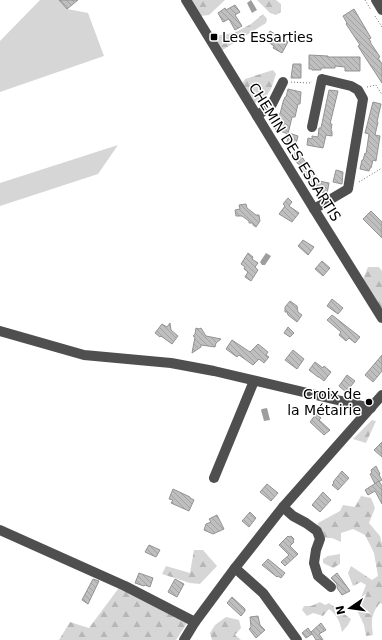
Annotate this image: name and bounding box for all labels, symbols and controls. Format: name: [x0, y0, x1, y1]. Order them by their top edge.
place label: Les Essarties: [222, 29, 313, 45]
marker: Les Essarties: [209, 32, 219, 42]
street label: CHEMIN DES ESSARTIS: [246, 80, 344, 224]
place label: Croix de la Métairie: [287, 386, 361, 418]
marker: Croix de la Métairie: [364, 397, 374, 407]
north arrow: [330, 588, 370, 628]
text: N: [333, 604, 348, 616]

